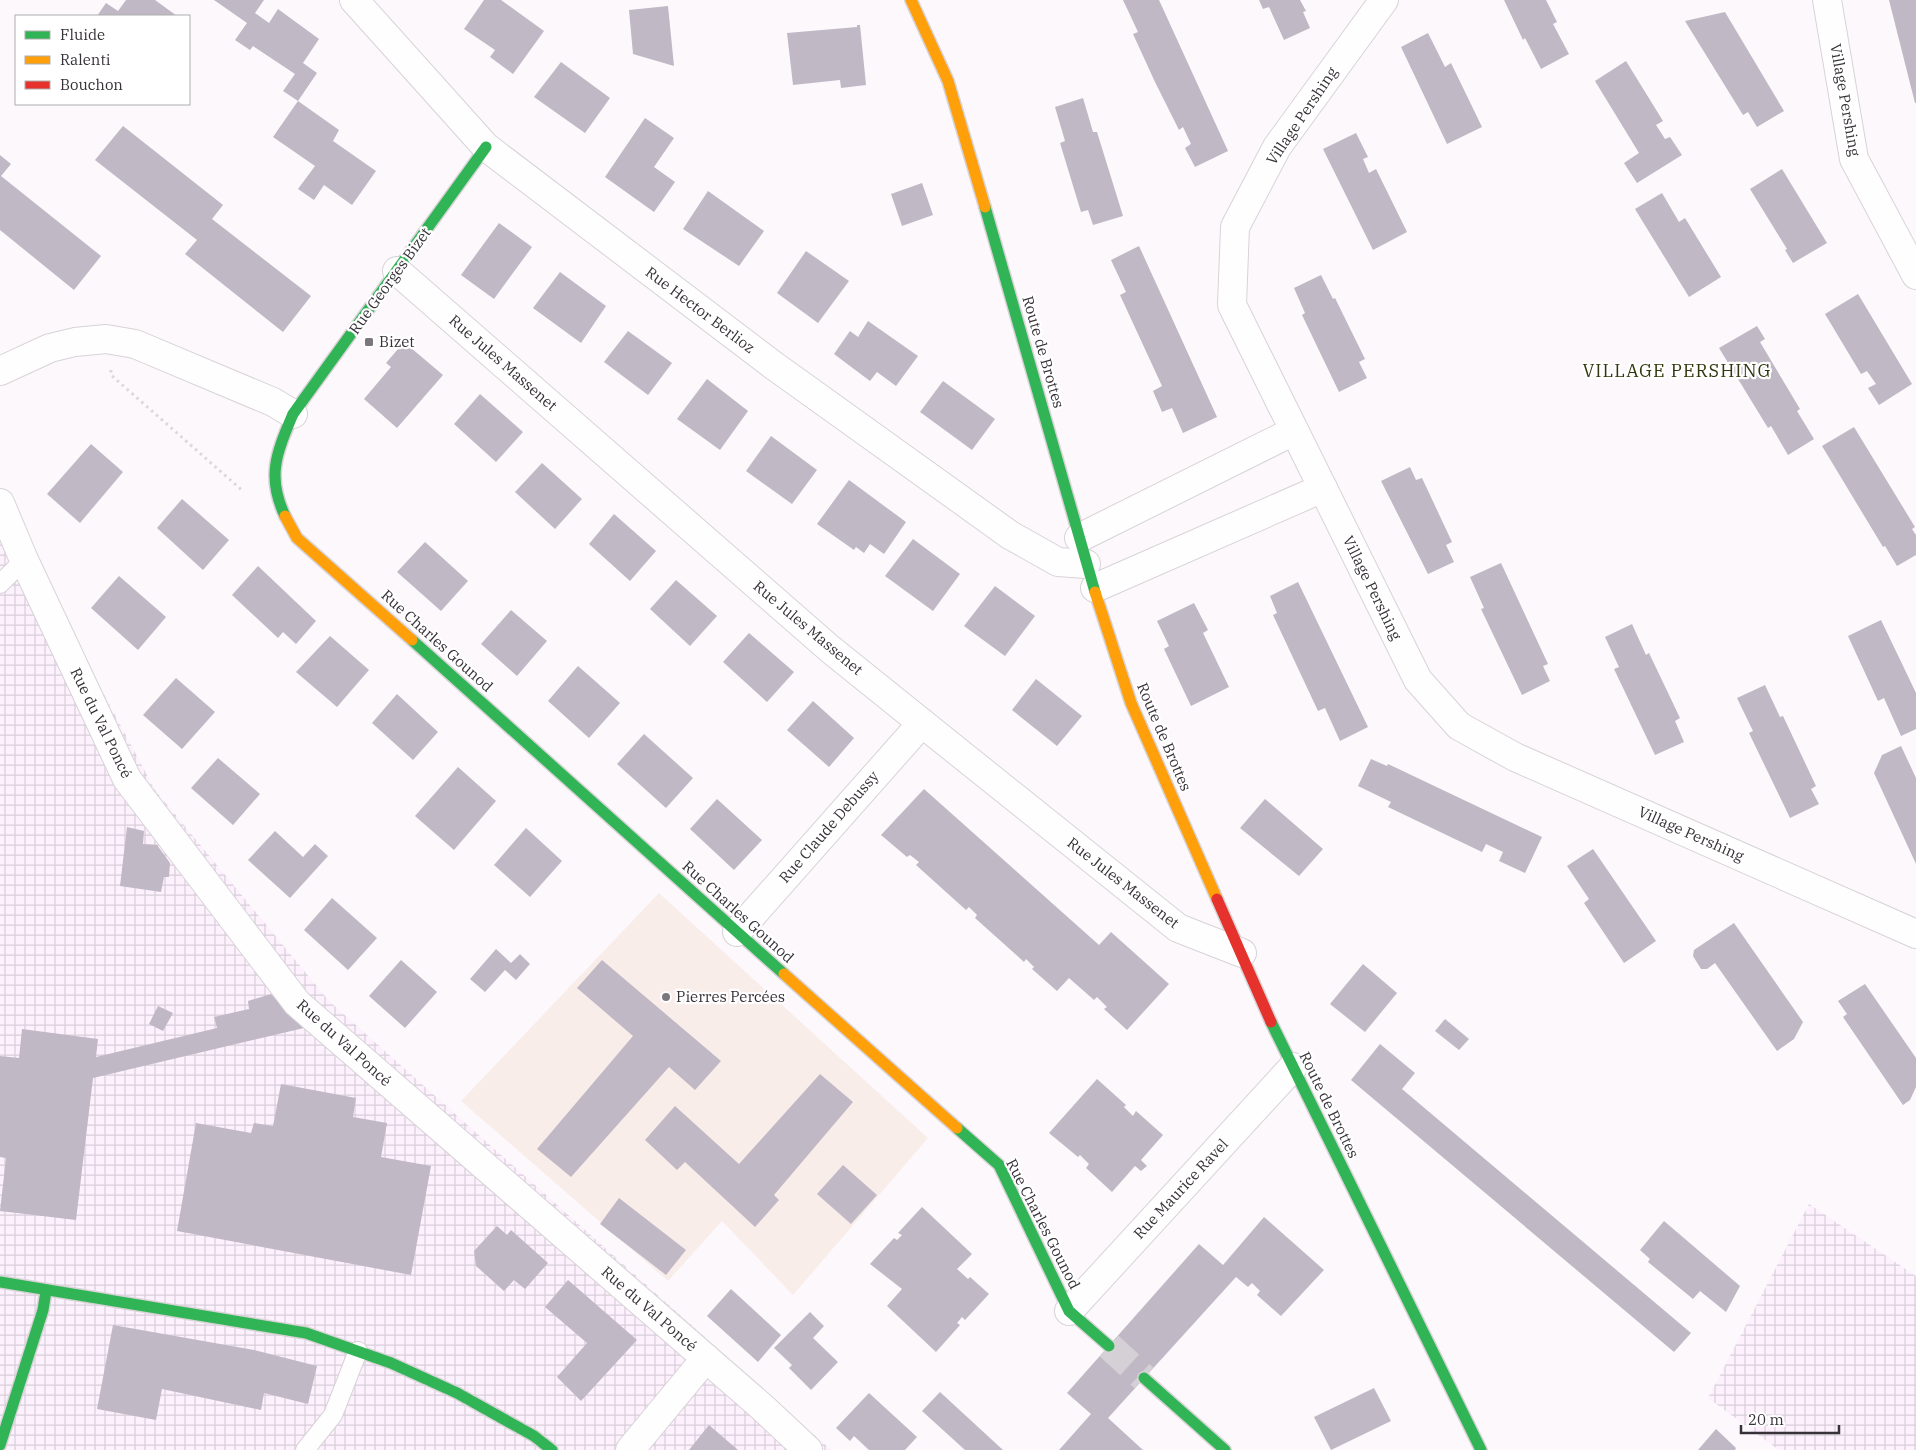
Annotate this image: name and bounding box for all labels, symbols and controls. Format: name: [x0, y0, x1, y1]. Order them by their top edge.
legend: [15, 15, 190, 105]
text: Fluide: [60, 25, 105, 44]
street label: Village Pershing: [1826, 42, 1865, 158]
text: Ralenti: [60, 50, 111, 69]
street label: Village Pershing: [1262, 63, 1341, 168]
text: Bouchon: [60, 75, 123, 94]
street label: Rue Georges Bizet: [345, 224, 435, 338]
street label: Rue Hector Berlioz: [642, 262, 759, 357]
street label: Route de Brottes: [1018, 293, 1069, 410]
street label: Rue Jules Massenet: [445, 311, 561, 415]
place label: Bizet: [379, 332, 415, 351]
marker: Bizet: [363, 336, 375, 348]
district label: VILLAGE PERSHING: [1582, 359, 1772, 382]
street label: Village Pershing: [1339, 532, 1406, 643]
street label: Rue Jules Massenet: [750, 576, 867, 679]
street label: Rue Charles Gounod: [377, 585, 497, 696]
street label: Rue du Val Poncé: [66, 664, 136, 781]
street label: Route de Brottes: [1133, 680, 1196, 794]
street label: Rue Claude Debussy: [775, 767, 883, 887]
street label: Village Pershing: [1635, 802, 1747, 865]
street label: Rue Jules Massenet: [1063, 833, 1183, 932]
street label: Rue Charles Gounod: [678, 856, 798, 967]
place label: Pierres Percées: [676, 987, 785, 1006]
marker: Pierres Percées: [660, 991, 672, 1003]
street label: Rue du Val Poncé: [293, 995, 396, 1090]
street label: Route de Brottes: [1295, 1048, 1363, 1161]
street label: Rue Maurice Ravel: [1129, 1135, 1232, 1243]
street label: Rue Charles Gounod: [1002, 1155, 1085, 1292]
street label: Rue du Val Poncé: [598, 1262, 701, 1355]
scale bar: [1741, 1402, 1838, 1434]
text: 20 m: [1748, 1410, 1784, 1429]

